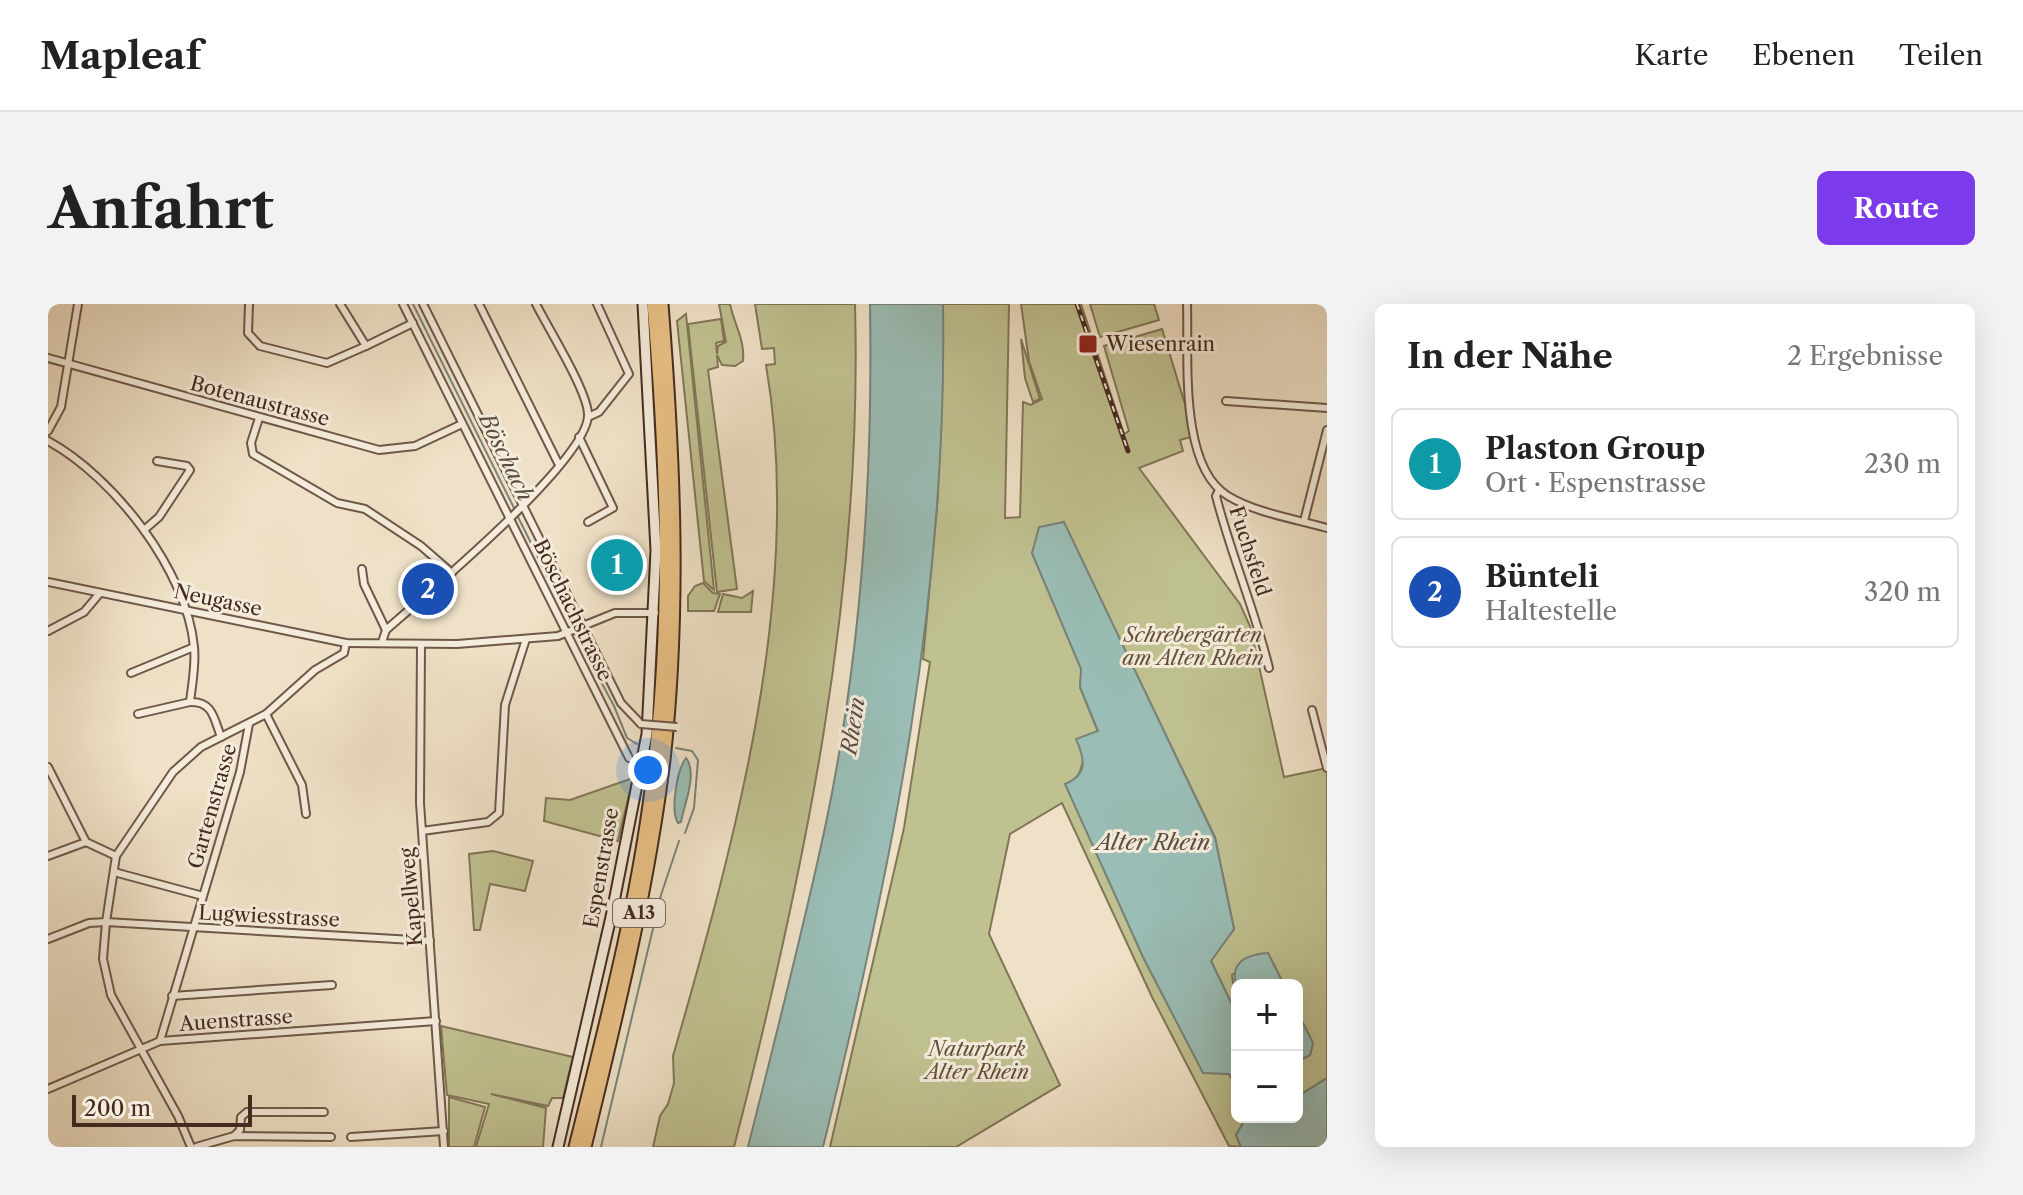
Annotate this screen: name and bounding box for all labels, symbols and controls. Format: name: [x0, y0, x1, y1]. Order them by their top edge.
text: Mapleaf: [40, 32, 202, 79]
text: Karte: [1634, 38, 1708, 72]
text: Ebenen: [1752, 38, 1855, 72]
text: Teilen: [1899, 38, 1983, 72]
button: Route: [1817, 171, 1975, 245]
text: Anfahrt: [48, 174, 274, 243]
place label: Wiesenrain: [1105, 332, 1216, 356]
marker: Wiesenrain: [1077, 333, 1099, 355]
text: In der Nähe: [1407, 335, 1613, 377]
text: 2 Ergebnisse: [1787, 340, 1943, 372]
street label: Botenaustrasse: [188, 371, 332, 431]
water label: Böschach: [472, 407, 539, 506]
text: Plaston Group: [1485, 430, 1705, 467]
text: 1: [1429, 448, 1441, 480]
text: 230 m: [1864, 448, 1941, 480]
text: Ort · Espenstrasse: [1485, 467, 1706, 499]
street label: Fuchsfeld: [1224, 503, 1276, 599]
street label: Böschachstrasse: [528, 535, 618, 685]
pin: 1: [591, 535, 643, 595]
text: Bünteli: [1485, 558, 1599, 595]
pin: 2: [402, 559, 454, 619]
text: 2: [1427, 576, 1443, 608]
text: 320 m: [1864, 576, 1941, 608]
street label: Neugasse: [172, 579, 264, 621]
text: Haltestelle: [1485, 595, 1617, 627]
park label: Schrebergärten am Alten Rhein: [1122, 623, 1264, 670]
water label: Rhein: [835, 695, 871, 759]
street label: Gartenstrasse: [183, 741, 241, 871]
your location: [628, 750, 668, 790]
street label: Espenstrasse: [579, 806, 623, 930]
water label: Alter Rhein: [1093, 829, 1210, 856]
street label: Kapellweg: [395, 846, 427, 947]
road number: A13: [613, 899, 665, 927]
street label: Lugwiesstrasse: [198, 900, 340, 932]
map controls: [1231, 979, 1303, 1123]
button: +: [1231, 979, 1303, 1051]
street label: Auenstrasse: [177, 1004, 294, 1036]
park label: Naturpark Alter Rhein: [922, 1037, 1029, 1084]
button: −: [1231, 1051, 1303, 1123]
scale bar: [72, 1091, 252, 1127]
text: 200 m: [84, 1095, 151, 1122]

